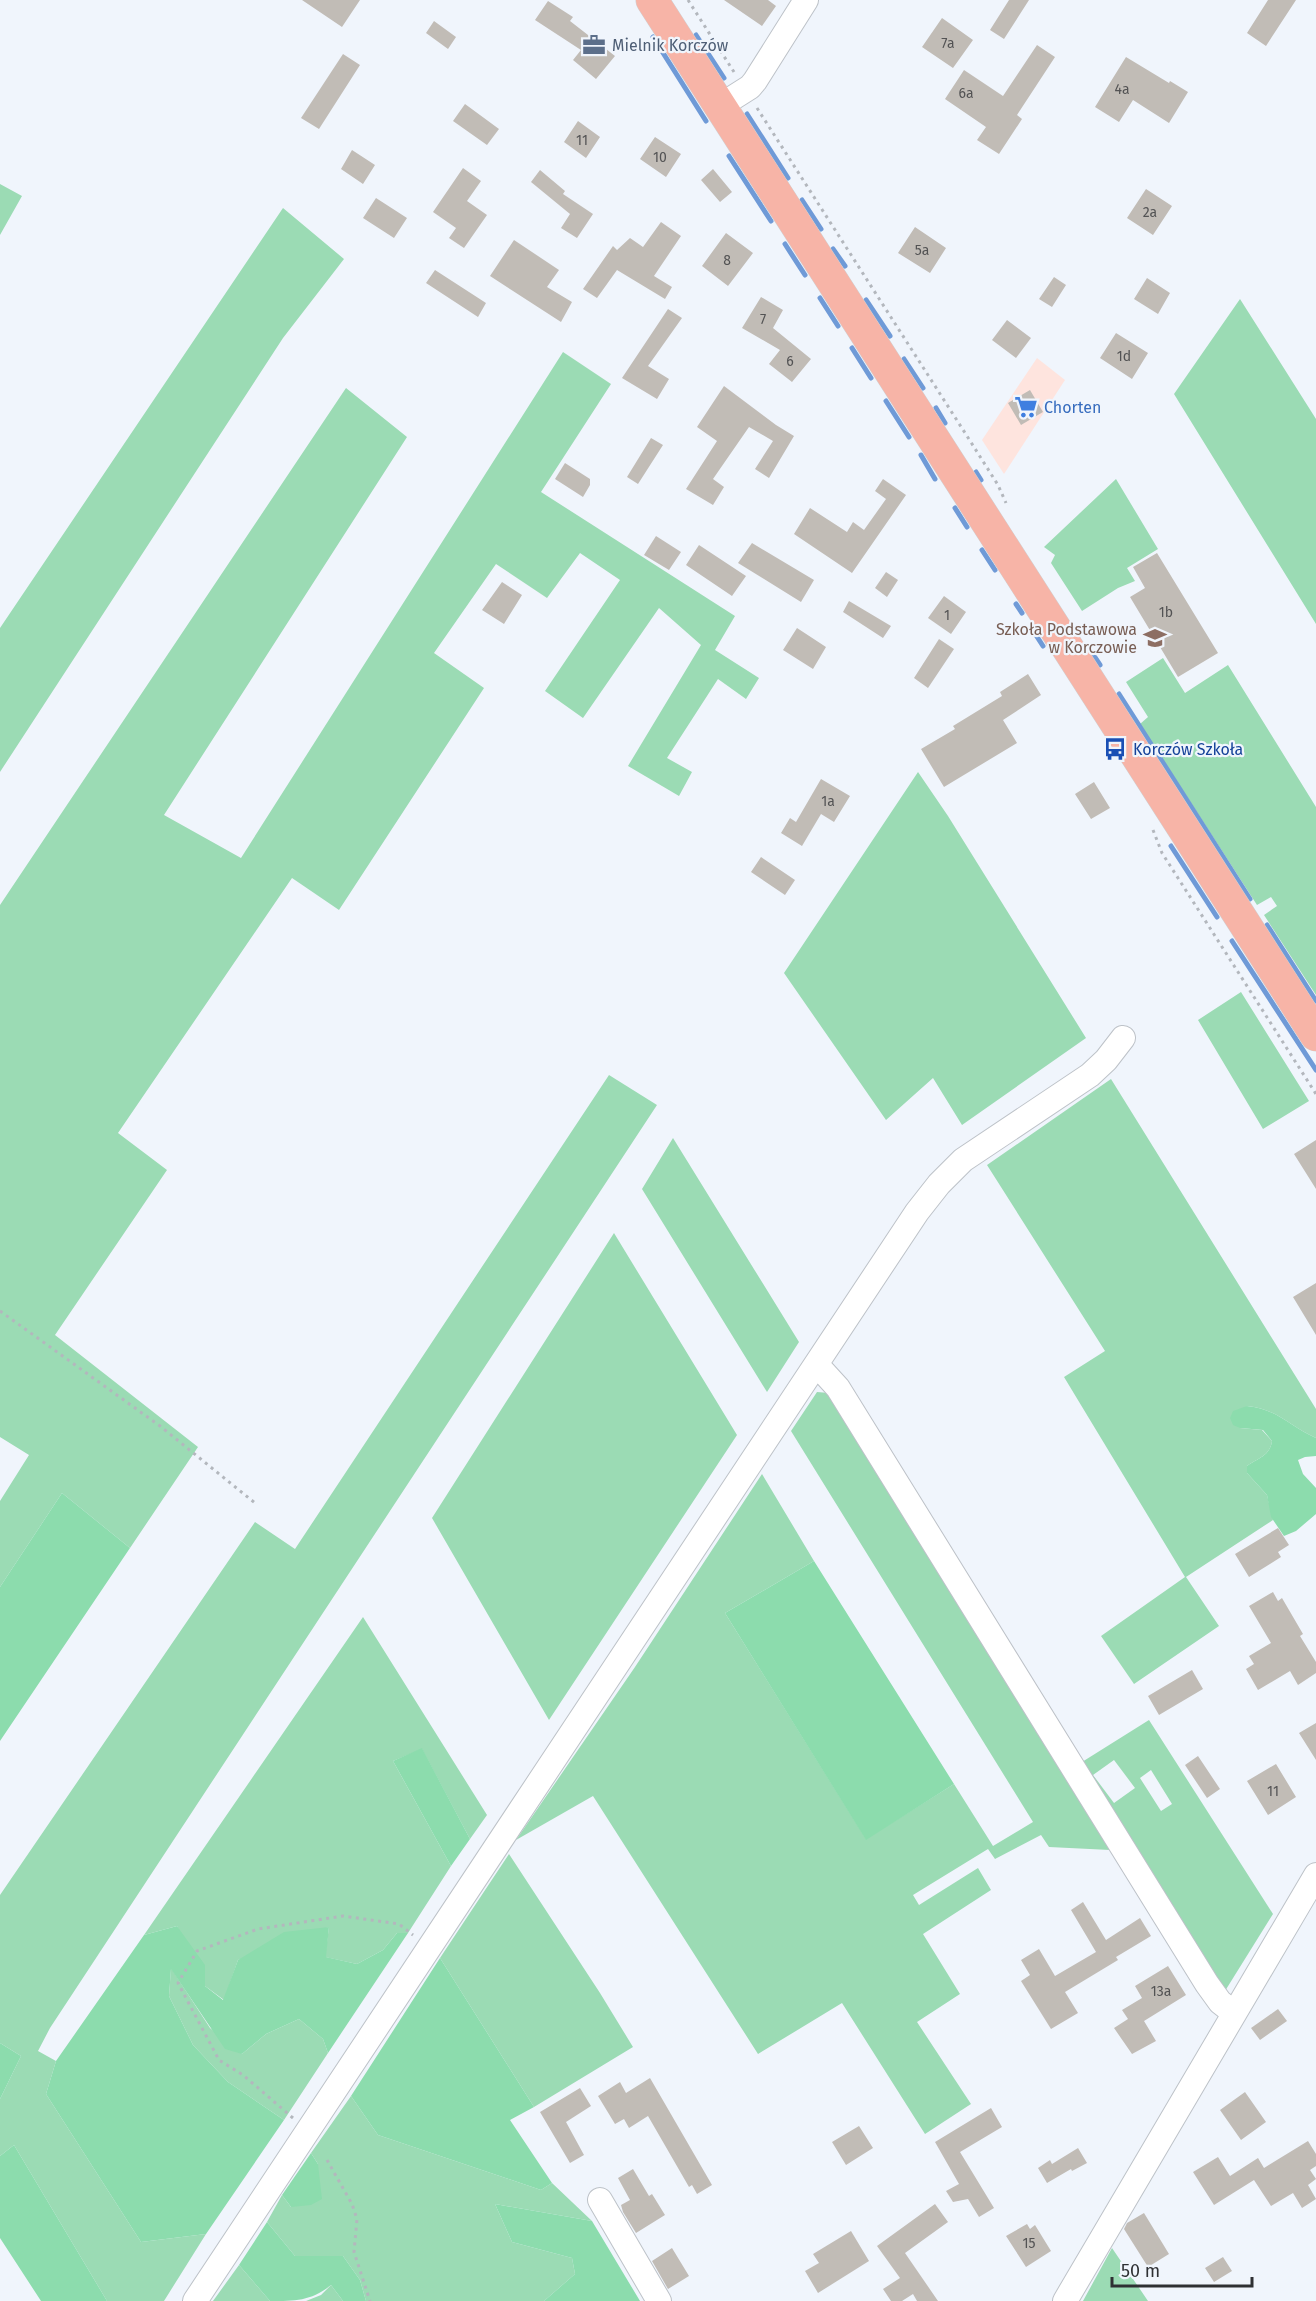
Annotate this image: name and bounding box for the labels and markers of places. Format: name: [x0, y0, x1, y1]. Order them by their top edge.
office icon: Mielnik Korczów: [581, 32, 607, 58]
place label: Mielnik Korczów: [612, 36, 729, 55]
supermarket icon: Chorten: [1013, 394, 1039, 420]
place label: Chorten: [1044, 398, 1101, 417]
place label: Szkoła Podstawowa w Korczowie: [996, 620, 1137, 657]
school or university icon: Szkoła Podstawowa w Korczowie: [1142, 625, 1168, 651]
bus stop icon: Korczów Szkoła: [1102, 736, 1128, 762]
place label: Korczów Szkoła: [1133, 740, 1243, 759]

